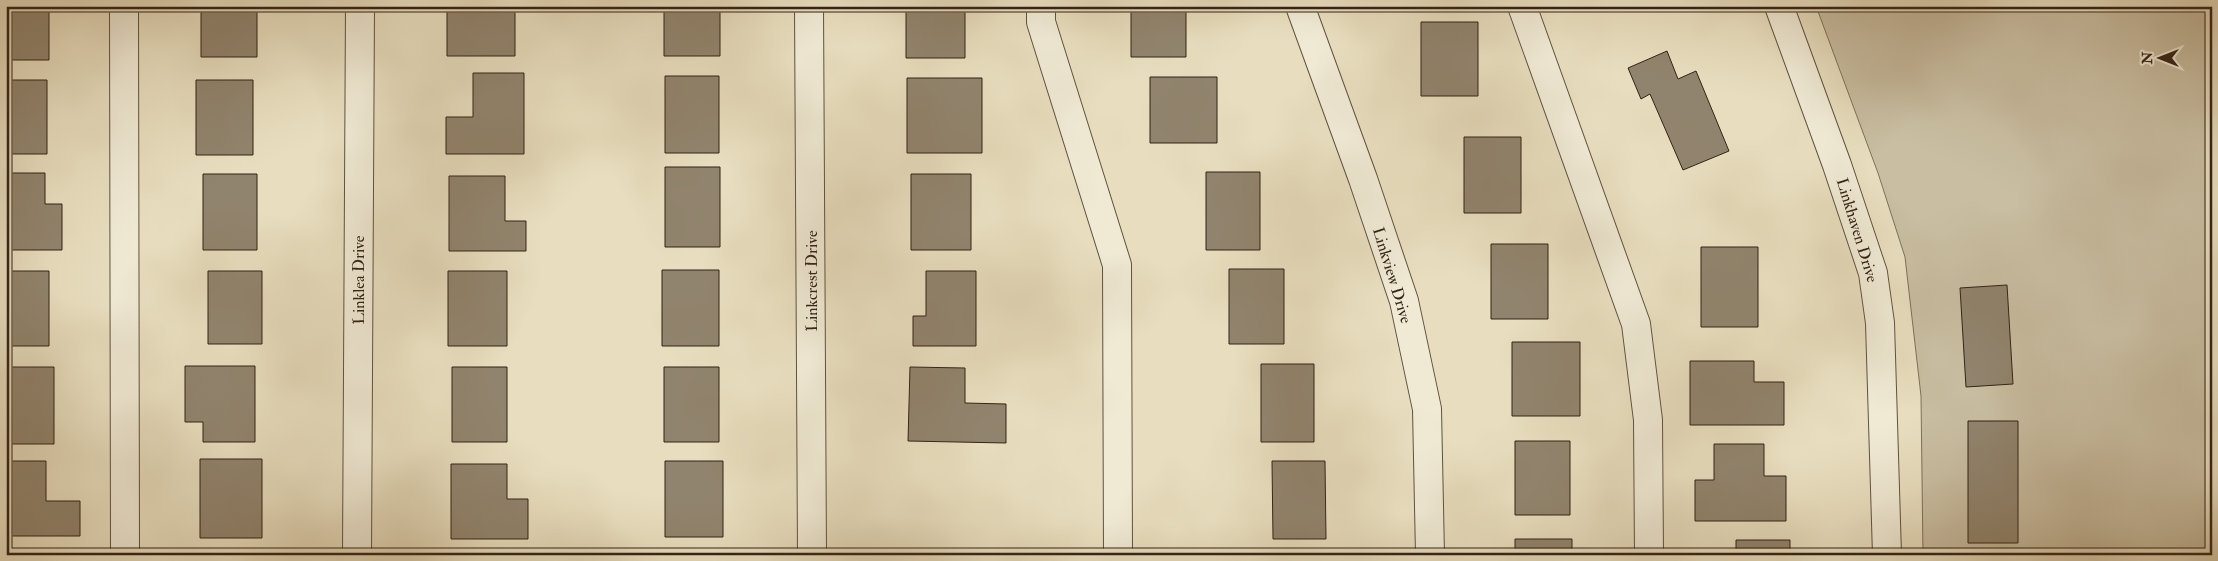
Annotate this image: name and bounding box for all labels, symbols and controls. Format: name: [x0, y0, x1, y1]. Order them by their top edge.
north arrow: [2136, 32, 2186, 82]
text: N: [2139, 51, 2156, 65]
street label: Linkhaven Drive: [1832, 176, 1882, 285]
street label: Linkview Drive: [1368, 225, 1416, 326]
street label: Linkcrest Drive: [802, 230, 822, 332]
street label: Linklea Drive: [349, 235, 369, 325]

